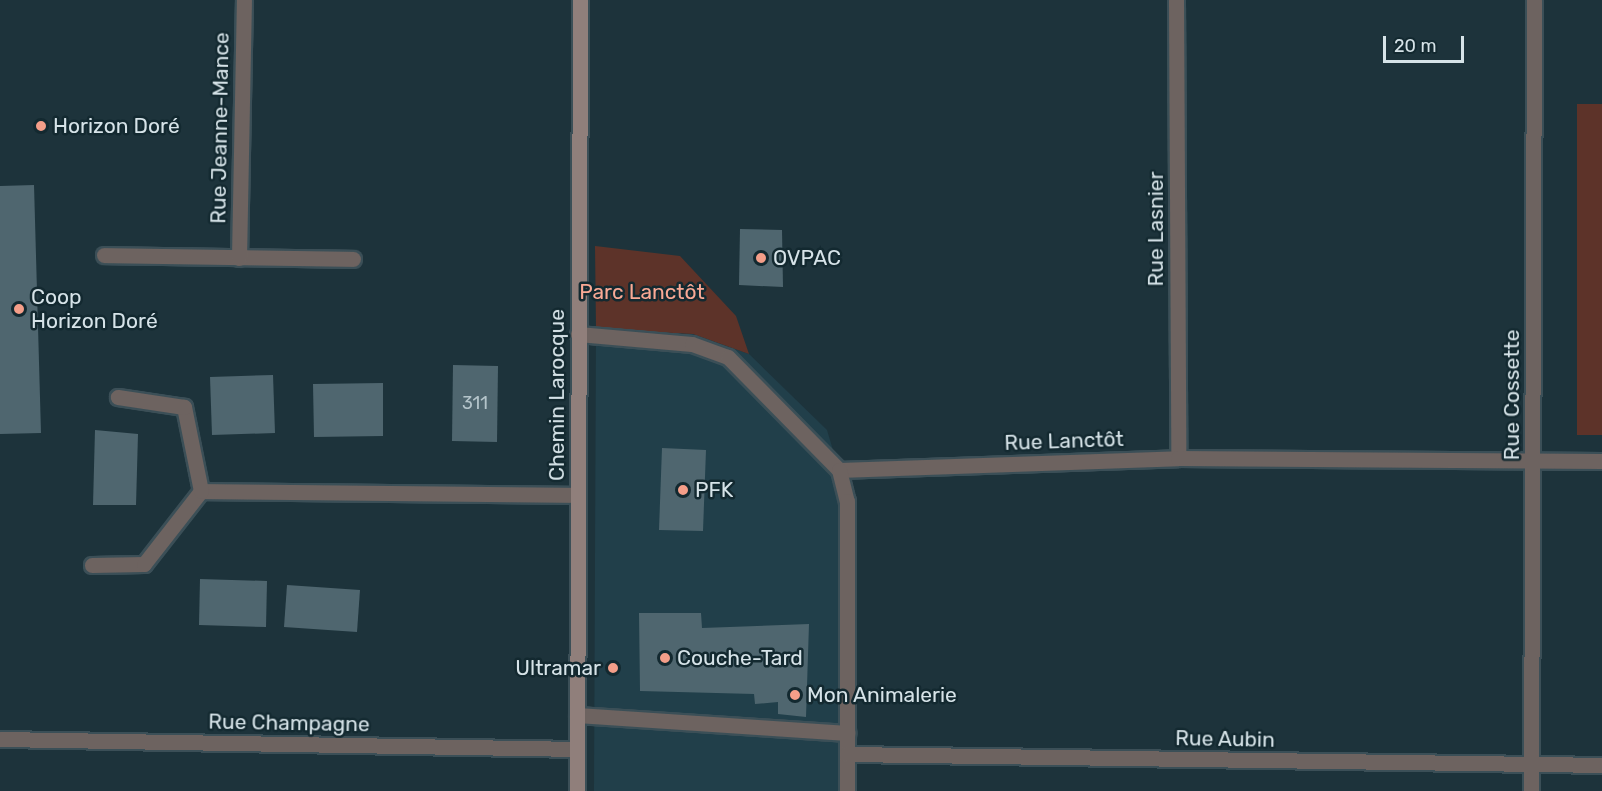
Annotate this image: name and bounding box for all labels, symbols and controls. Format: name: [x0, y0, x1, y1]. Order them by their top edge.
scale bar: [1386, 24, 1467, 62]
street label: Rue Jeanne-Mance: [206, 32, 234, 224]
text: 20 m: [1394, 35, 1436, 57]
place label: Horizon Doré: [53, 113, 180, 139]
marker: Horizon Doré: [34, 119, 48, 133]
street label: Rue Lasnier: [1143, 172, 1169, 286]
place label: OVPAC: [773, 245, 841, 271]
marker: OVPAC: [754, 251, 768, 265]
park label: Parc Lanctôt: [579, 279, 705, 305]
place label: Coop Horizon Doré: [31, 284, 158, 334]
marker: Coop Horizon Doré: [12, 302, 26, 316]
street label: Chemin Larocque: [544, 309, 570, 481]
street label: Rue Cossette: [1499, 330, 1525, 460]
house number: 311: [462, 392, 488, 414]
street label: Rue Lanctôt: [1004, 426, 1124, 456]
place label: PFK: [695, 477, 733, 503]
marker: PFK: [676, 483, 690, 497]
place label: Couche-Tard: [677, 645, 803, 671]
marker: Couche-Tard: [658, 651, 672, 665]
place label: Ultramar: [515, 655, 601, 681]
marker: Ultramar: [606, 661, 620, 675]
place label: Mon Animalerie: [807, 682, 957, 708]
marker: Mon Animalerie: [788, 688, 802, 702]
street label: Rue Champagne: [208, 709, 370, 737]
street label: Rue Aubin: [1175, 726, 1275, 752]

